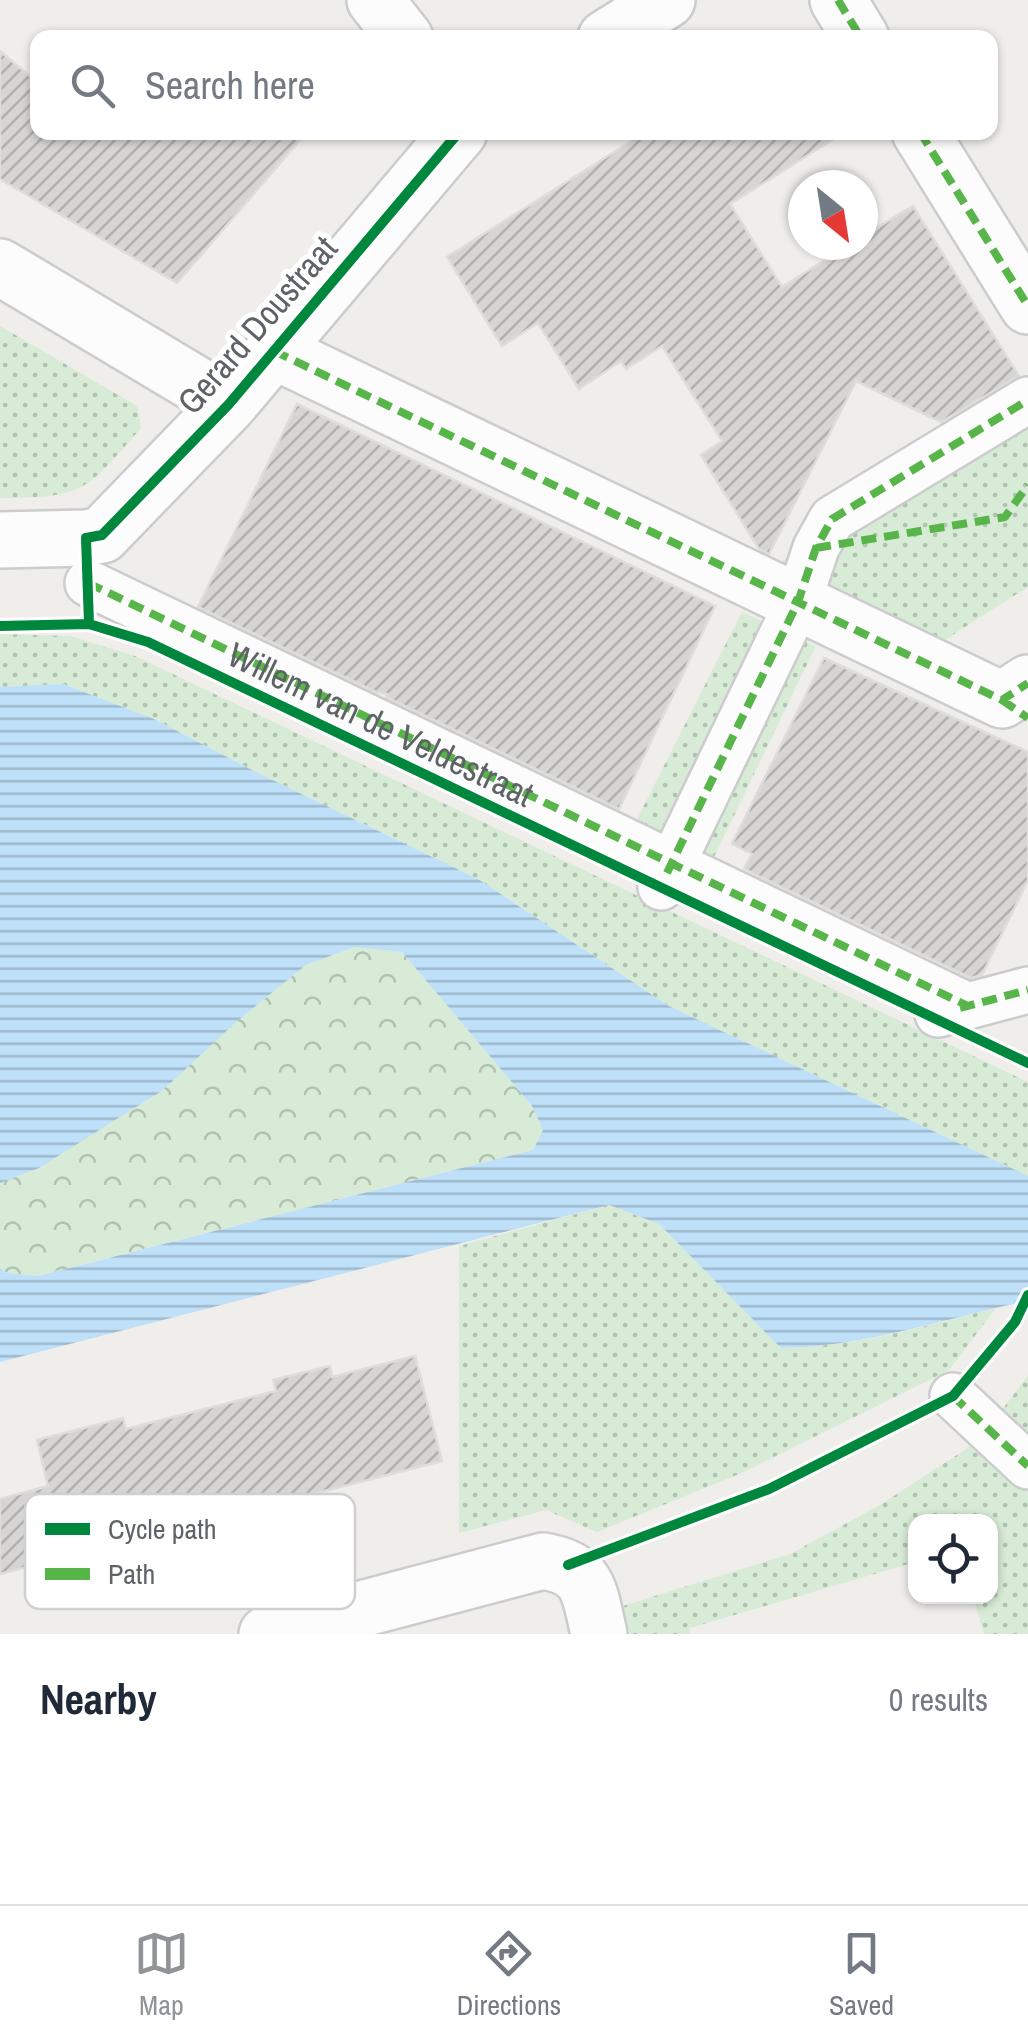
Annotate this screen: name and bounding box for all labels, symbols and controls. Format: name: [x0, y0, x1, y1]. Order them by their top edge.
search box: [30, 30, 998, 140]
icon: search: [65, 58, 120, 113]
text: Search here: [145, 60, 315, 111]
north arrow: [788, 170, 878, 260]
street label: Gerard Doustraat: [167, 226, 347, 424]
street label: Willem van de Veldestraat: [220, 630, 541, 817]
legend: [25, 1494, 355, 1609]
text: Cycle path: [108, 1510, 216, 1548]
map controls: [908, 1514, 998, 1604]
button: locate: [908, 1514, 998, 1604]
text: Path: [108, 1555, 155, 1593]
text: Nearby: [40, 1671, 157, 1727]
text: 0 results: [889, 1678, 988, 1721]
tab: Map: [134, 1926, 189, 2024]
tab: Directions: [457, 1926, 561, 2024]
tab: Saved: [829, 1926, 894, 2024]

